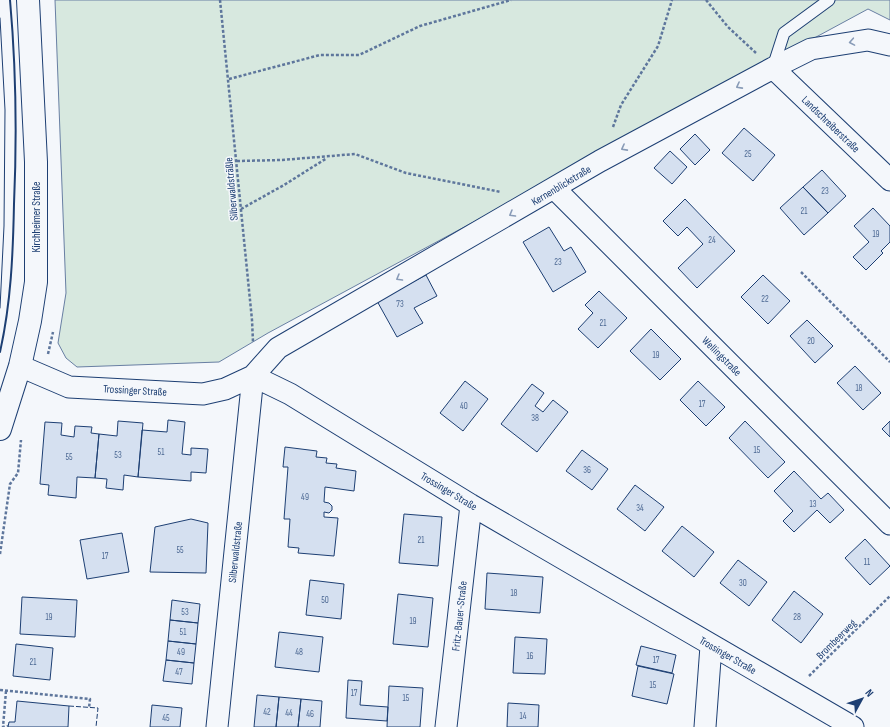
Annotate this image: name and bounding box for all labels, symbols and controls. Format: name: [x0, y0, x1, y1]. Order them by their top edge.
one-way arrow: [849, 38, 855, 46]
one-way arrow: [735, 82, 743, 89]
street label: Landschreiberstraße: [799, 93, 862, 155]
one-way arrow: [621, 143, 628, 151]
house number: 25: [744, 149, 752, 160]
street label: Silberwaldsträßle: [222, 157, 241, 221]
street label: Kernenblickstraße: [529, 163, 593, 208]
street label: Kirchheimer Straße: [30, 181, 43, 253]
house number: 23: [821, 186, 829, 197]
house number: 21: [801, 206, 808, 217]
one-way arrow: [509, 209, 516, 216]
house number: 19: [872, 229, 880, 240]
house number: 24: [708, 235, 716, 246]
house number: 23: [554, 257, 562, 268]
one-way arrow: [396, 274, 403, 281]
house number: 22: [761, 294, 769, 305]
house number: 73: [396, 299, 404, 310]
house number: 21: [600, 318, 607, 329]
street label: Wellingstraße: [699, 334, 744, 379]
house number: 20: [807, 336, 815, 347]
house number: 19: [652, 350, 660, 361]
street label: Trossinger Straße: [103, 382, 167, 399]
house number: 18: [855, 383, 863, 394]
house number: 17: [699, 399, 706, 410]
house number: 40: [460, 401, 468, 412]
house number: 38: [531, 413, 539, 424]
house number: 15: [754, 445, 761, 456]
house number: 51: [158, 447, 165, 458]
house number: 53: [114, 450, 122, 461]
house number: 55: [65, 452, 73, 463]
house number: 36: [583, 465, 591, 476]
street label: Trossinger Straße: [418, 469, 479, 513]
house number: 49: [301, 492, 309, 503]
house number: 13: [810, 499, 817, 510]
house number: 34: [636, 503, 644, 514]
street label: Silberwaldstraße: [226, 521, 245, 583]
house number: 21: [418, 535, 425, 546]
house number: 55: [176, 545, 184, 556]
house number: 17: [102, 551, 109, 562]
house number: 11: [864, 557, 871, 568]
house number: 30: [739, 578, 747, 589]
street label: Fritz-Bauer-Straße: [449, 580, 470, 652]
house number: 18: [510, 588, 518, 599]
house number: 50: [321, 595, 329, 606]
house number: 53: [181, 607, 189, 618]
house number: 19: [45, 612, 53, 623]
house number: 28: [793, 612, 801, 623]
house number: 19: [409, 616, 417, 627]
street label: Brombeerweg: [814, 616, 859, 662]
house number: 51: [180, 627, 187, 638]
street label: Trossinger Straße: [697, 634, 759, 677]
house number: 49: [177, 647, 185, 658]
house number: 48: [295, 647, 303, 658]
house number: 16: [526, 651, 534, 662]
house number: 17: [653, 655, 660, 666]
house number: 21: [30, 657, 37, 668]
house number: 47: [175, 667, 183, 678]
north arrow: [842, 679, 882, 719]
house number: 15: [650, 680, 657, 691]
text: N: [862, 686, 876, 699]
house number: 17: [351, 688, 358, 699]
house number: 15: [403, 693, 410, 704]
house number: 42: [263, 707, 271, 718]
house number: 44: [285, 708, 293, 719]
house number: 46: [306, 709, 314, 720]
house number: 14: [520, 711, 527, 722]
house number: 45: [162, 713, 170, 724]

